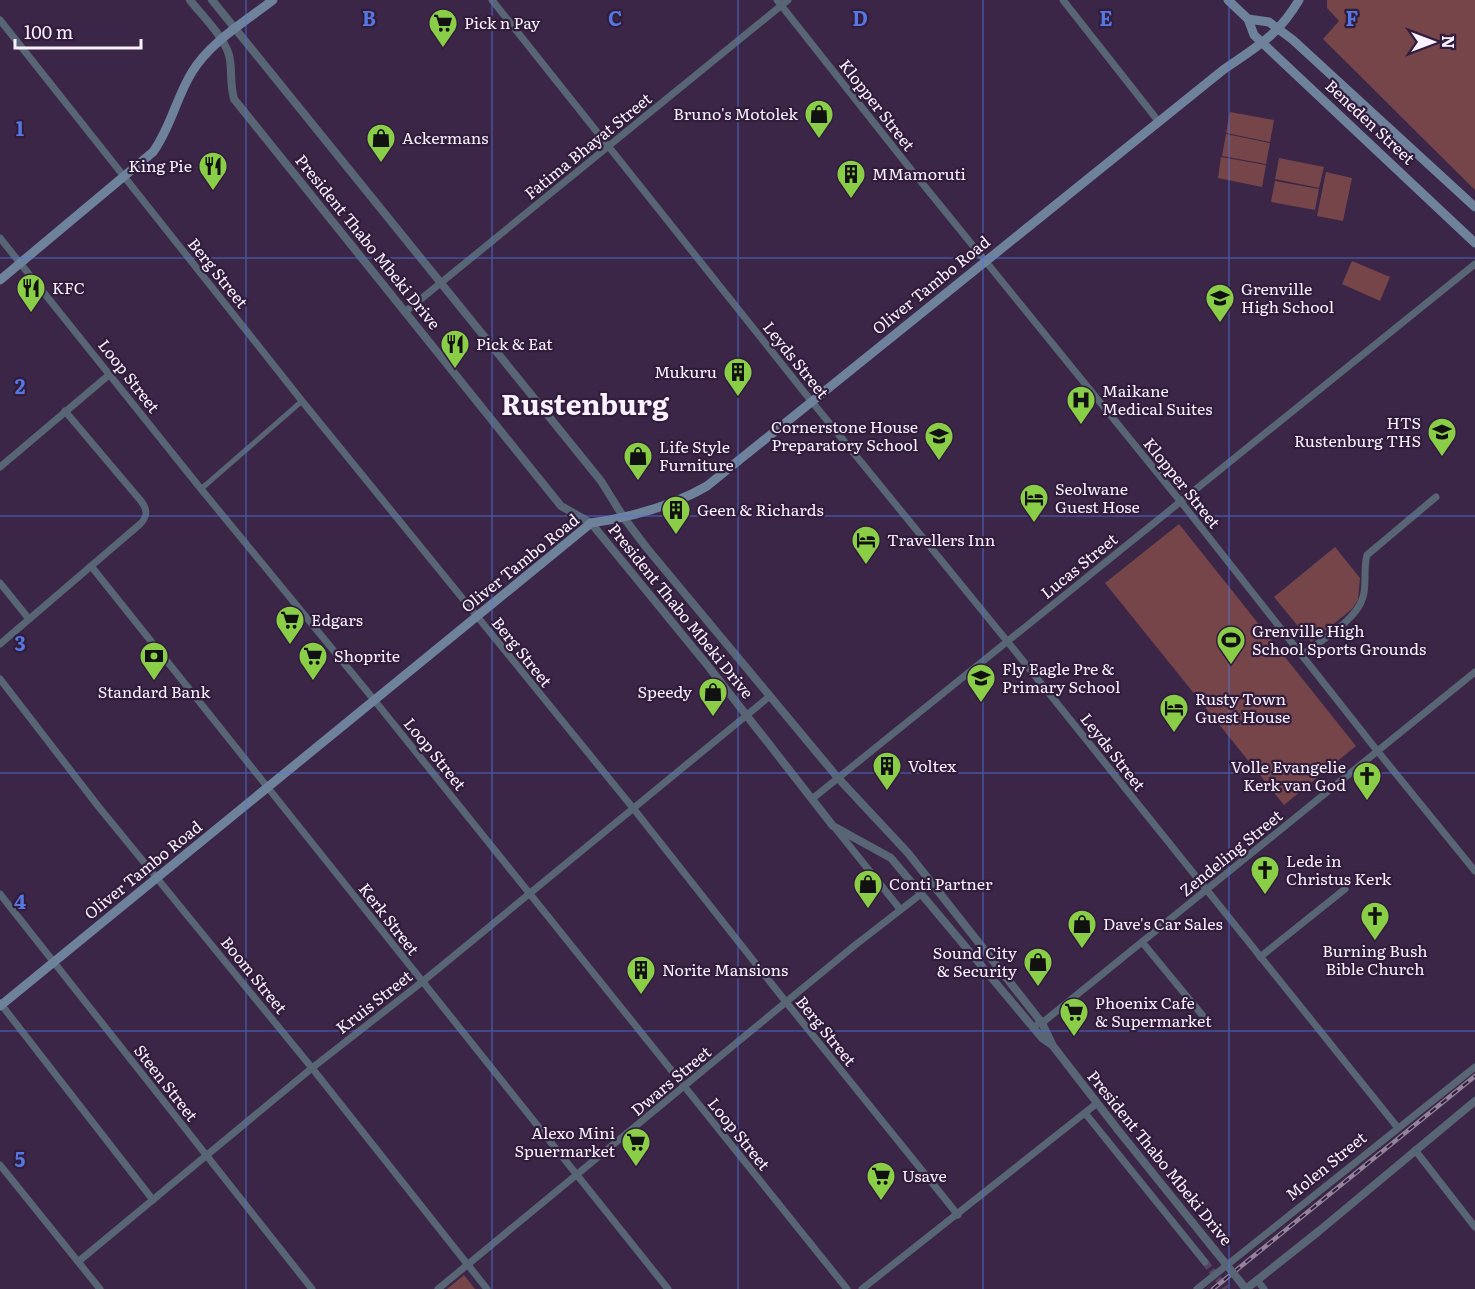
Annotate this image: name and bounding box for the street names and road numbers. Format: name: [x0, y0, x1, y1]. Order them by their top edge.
street label: Klopper Street: [834, 53, 922, 156]
street label: Beneden Street: [1320, 73, 1421, 170]
street label: Fatima Bhayat Street: [518, 86, 657, 204]
street label: President Thabo Mbeki Drive: [290, 149, 447, 334]
street label: Oliver Tambo Road: [866, 229, 995, 339]
street label: Berg Street: [183, 232, 255, 313]
street label: Leyds Street: [758, 316, 836, 404]
street label: Loop Street: [93, 333, 167, 418]
street label: Klopper Street: [1139, 432, 1227, 533]
street label: Oliver Tambo Road: [455, 507, 584, 617]
street label: President Thabo Mbeki Drive: [603, 518, 760, 703]
street label: Lucas Street: [1035, 526, 1122, 604]
street label: Berg Street: [487, 611, 559, 692]
street label: Leyds Street: [1076, 707, 1152, 796]
street label: Loop Street: [399, 712, 473, 795]
street label: Zendeling Street: [1174, 803, 1287, 901]
street label: Oliver Tambo Road: [78, 814, 207, 924]
street label: Kerk Street: [354, 877, 426, 960]
street label: Boom Street: [216, 930, 294, 1019]
street label: Kruis Street: [330, 963, 417, 1039]
street label: Berg Street: [791, 990, 863, 1071]
street label: Steen Street: [129, 1039, 205, 1126]
street label: Dwars Street: [625, 1039, 716, 1121]
street label: President Thabo Mbeki Drive: [1082, 1065, 1239, 1250]
street label: Loop Street: [703, 1092, 777, 1175]
street label: Molen Street: [1280, 1125, 1371, 1205]

